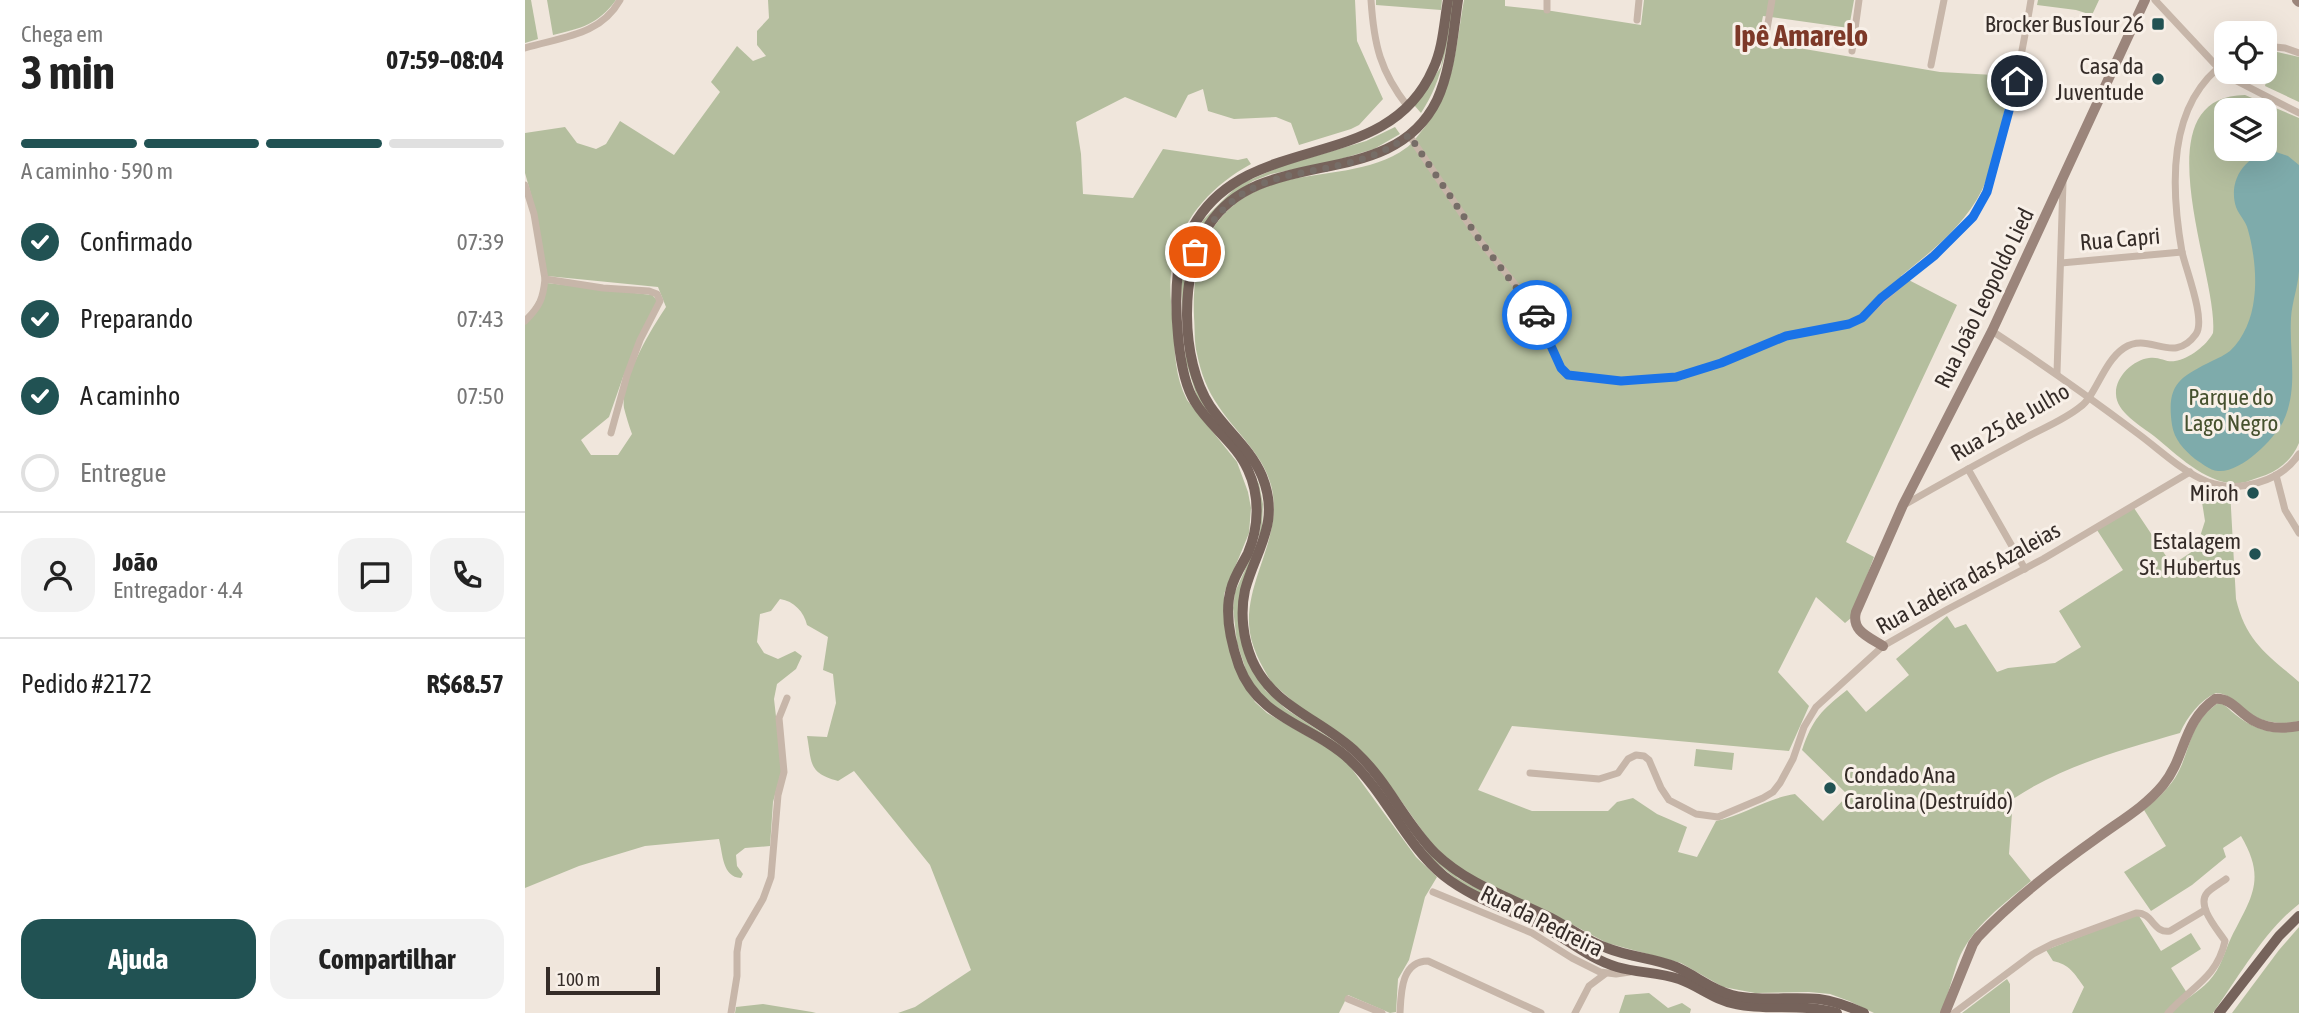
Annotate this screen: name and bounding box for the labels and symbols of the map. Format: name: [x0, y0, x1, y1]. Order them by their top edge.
place label: Brocker BusTour 26: [1985, 11, 2144, 37]
marker: Brocker BusTour 26: [2150, 16, 2166, 32]
district label: Ipê Amarelo: [1734, 18, 1868, 52]
pin: [1987, 51, 2047, 111]
place label: Casa da Juventude: [2056, 53, 2144, 105]
marker: Casa da Juventude: [2150, 71, 2166, 87]
street label: Rua João Leopoldo Lied: [1929, 204, 2039, 392]
pin: [1165, 222, 1225, 282]
street label: Rua Capri: [2079, 223, 2161, 255]
courier: [1502, 280, 1572, 350]
street label: Rua 25 de Julho: [1946, 378, 2074, 466]
park label: Parque do Lago Negro: [2184, 384, 2278, 436]
place label: Miroh: [2190, 480, 2239, 506]
marker: Miroh: [2245, 485, 2261, 501]
street label: Rua Ladeira das Azaleias: [1871, 517, 2065, 639]
place label: Estalagem St. Hubertus: [2139, 528, 2241, 580]
marker: Estalagem St. Hubertus: [2247, 546, 2263, 562]
place label: Condado Ana Carolina (Destruído): [1844, 762, 2013, 814]
marker: Condado Ana Carolina (Destruído): [1822, 780, 1838, 796]
street label: Rua da Pedreira: [1477, 880, 1607, 962]
scale bar: [546, 964, 660, 996]

